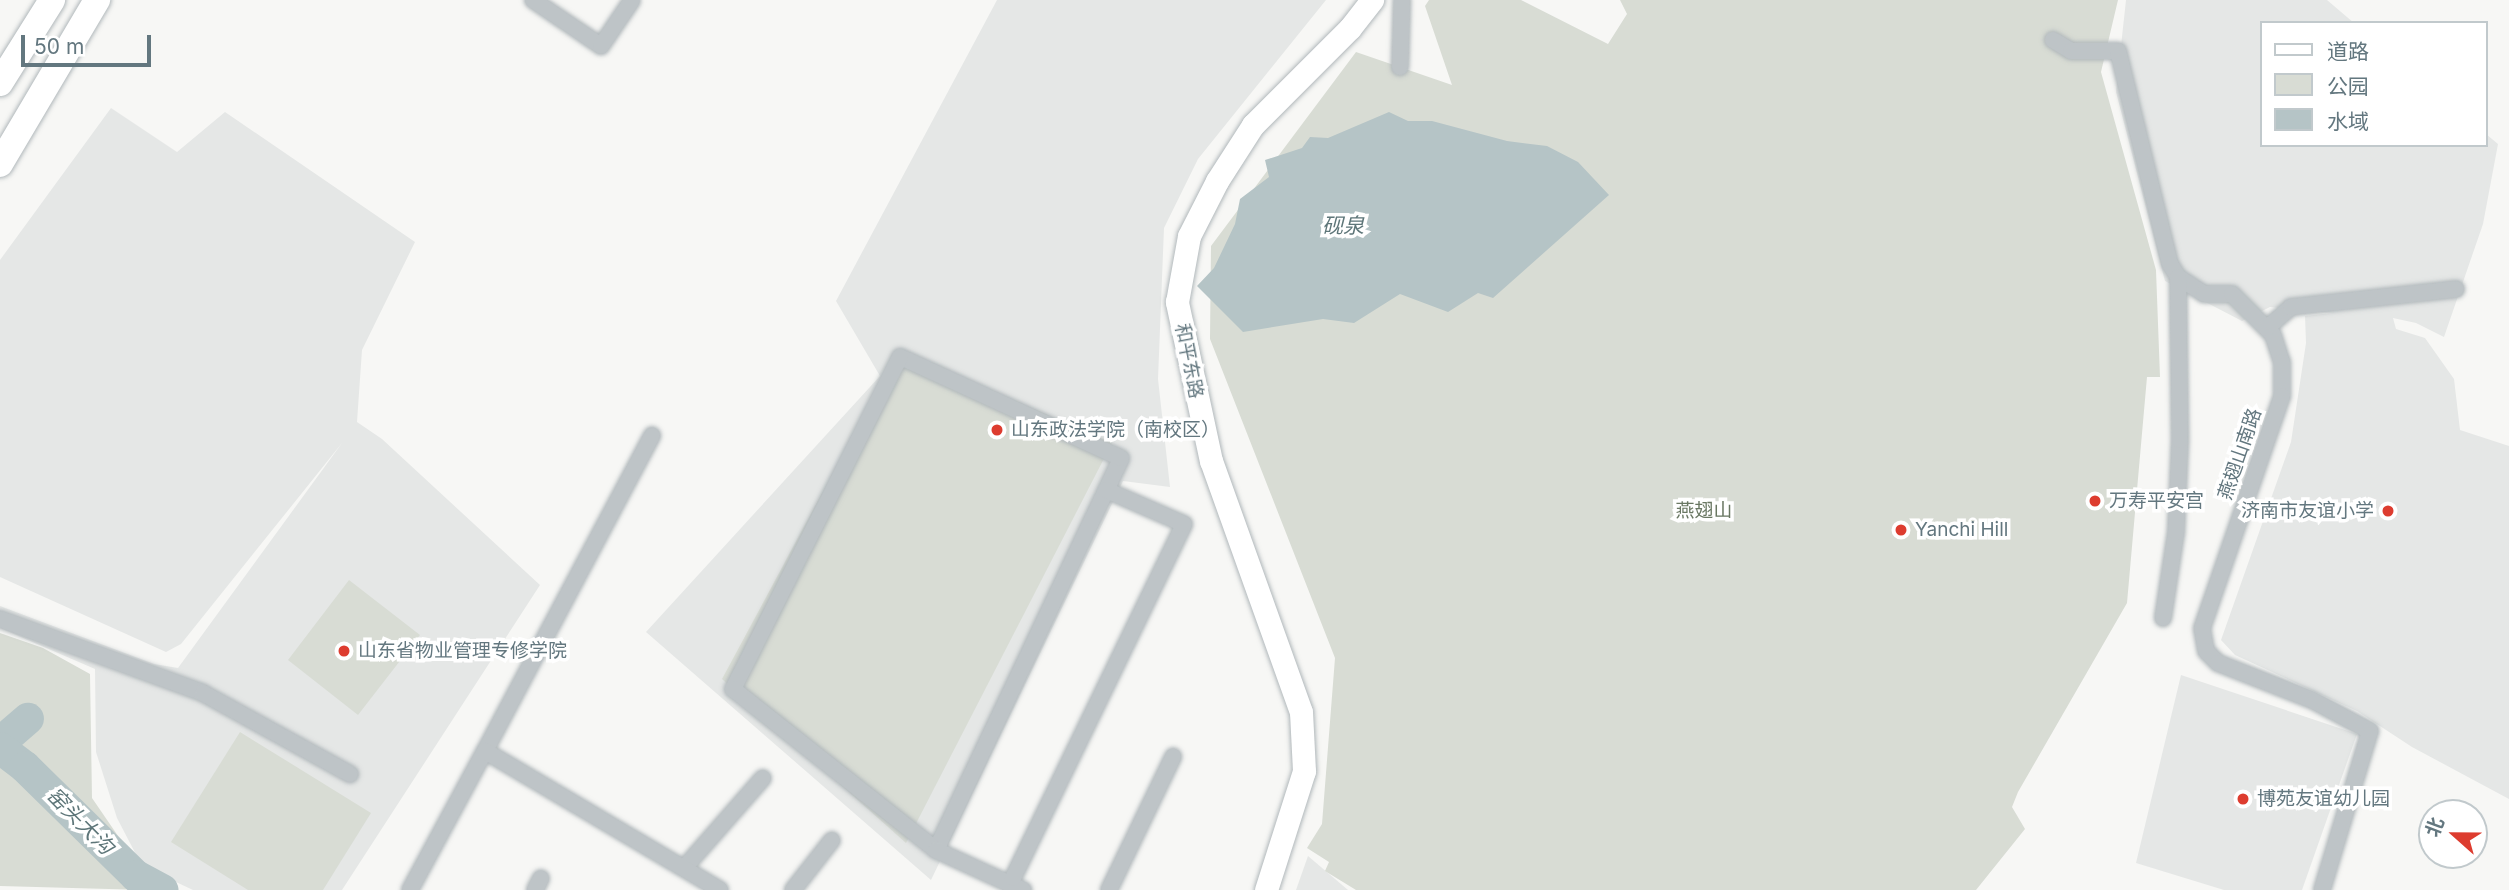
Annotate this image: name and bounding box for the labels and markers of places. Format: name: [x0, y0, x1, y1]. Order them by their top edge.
place label: 山东政法学院（南校区）: [1011, 419, 1220, 441]
marker: 山东政法学院（南校区）: [989, 422, 1005, 438]
place label: 万寿平安宫: [2109, 490, 2204, 512]
marker: 万寿平安宫: [2087, 493, 2103, 509]
place label: 济南市友谊小学: [2241, 500, 2374, 522]
marker: 济南市友谊小学: [2380, 503, 2396, 519]
place label: Yanchi Hill: [1915, 519, 2008, 541]
marker: Yanchi Hill: [1893, 522, 1909, 538]
place label: 山东省物业管理专修学院: [358, 640, 567, 662]
marker: 山东省物业管理专修学院: [336, 643, 352, 659]
place label: 博苑友谊幼儿园: [2257, 788, 2390, 810]
marker: 博苑友谊幼儿园: [2235, 791, 2251, 807]

